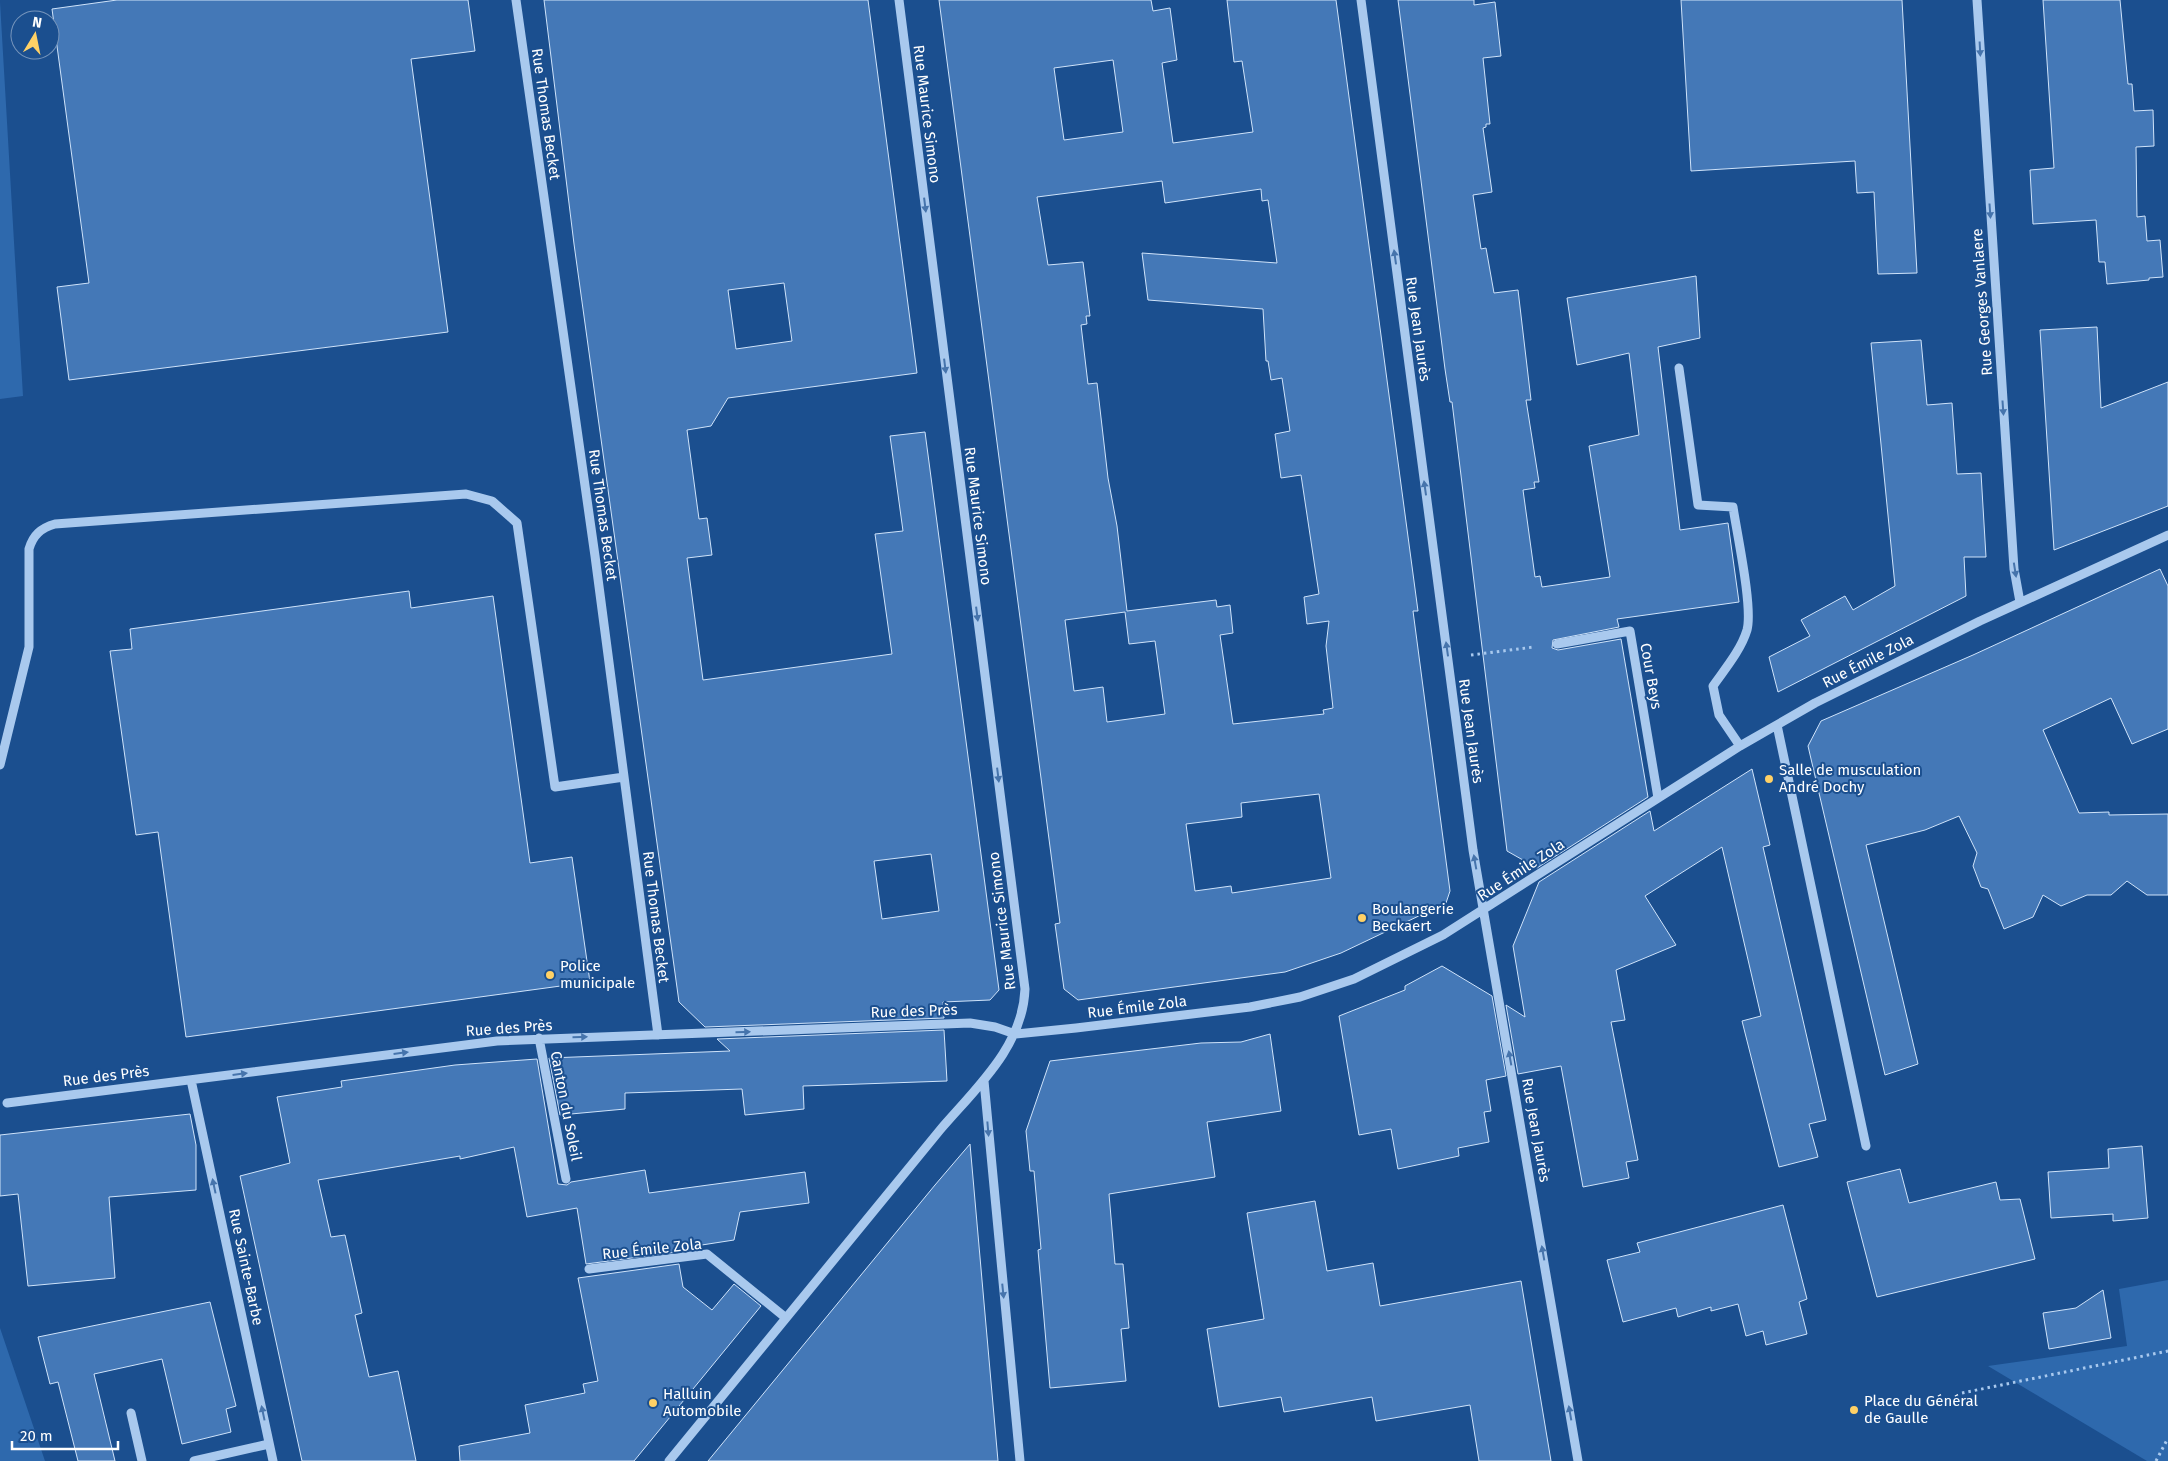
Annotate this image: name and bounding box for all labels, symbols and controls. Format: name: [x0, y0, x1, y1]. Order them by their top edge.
north arrow: [10, 10, 60, 60]
text: N: [31, 14, 43, 32]
one-way arrow: [1976, 41, 1984, 57]
street label: Rue Maurice Simono: [910, 44, 944, 184]
street label: Rue Thomas Becket: [528, 47, 564, 182]
one-way arrow: [921, 197, 929, 213]
one-way arrow: [1986, 203, 1994, 219]
street label: Rue Georges Vanlaere: [1968, 228, 1996, 376]
one-way arrow: [1391, 249, 1399, 265]
street label: Rue Jean Jaurès: [1402, 276, 1434, 382]
one-way arrow: [942, 358, 950, 374]
one-way arrow: [2000, 400, 2008, 416]
street label: Rue Maurice Simono: [961, 446, 995, 586]
street label: Rue Thomas Becket: [585, 448, 621, 583]
one-way arrow: [1421, 479, 1429, 495]
one-way arrow: [2011, 562, 2019, 578]
one-way arrow: [973, 606, 981, 622]
street label: Rue Émile Zola: [1819, 630, 1917, 692]
one-way arrow: [1443, 641, 1451, 657]
street label: Cour Beys: [1636, 642, 1666, 710]
street label: Rue Jean Jaurès: [1455, 678, 1487, 784]
place label: Salle de musculation André Dochy: [1779, 761, 1921, 796]
one-way arrow: [994, 767, 1002, 783]
marker: Salle de musculation André Dochy: [1763, 773, 1775, 785]
street label: Rue Émile Zola: [1474, 835, 1568, 905]
street label: Rue Thomas Becket: [639, 850, 673, 985]
street label: Rue Maurice Simono: [985, 851, 1019, 991]
one-way arrow: [1471, 853, 1479, 869]
place label: Boulangerie Beckaert: [1372, 900, 1454, 935]
marker: Boulangerie Beckaert: [1356, 912, 1368, 924]
place label: Police municipale: [560, 957, 635, 992]
marker: Police municipale: [544, 969, 556, 981]
street label: Rue Émile Zola: [1086, 992, 1188, 1022]
street label: Rue des Près: [870, 1000, 958, 1022]
street label: Rue des Près: [465, 1016, 553, 1040]
one-way arrow: [735, 1027, 751, 1035]
one-way arrow: [572, 1033, 588, 1041]
one-way arrow: [393, 1049, 409, 1057]
street label: Canton du Soleil: [547, 1049, 586, 1163]
one-way arrow: [1505, 1050, 1513, 1066]
street label: Rue des Près: [62, 1062, 150, 1090]
one-way arrow: [232, 1069, 248, 1077]
street label: Rue Jean Jaurès: [1518, 1077, 1554, 1183]
one-way arrow: [984, 1122, 992, 1138]
one-way arrow: [210, 1178, 218, 1194]
street label: Rue Sainte-Barbe: [225, 1207, 267, 1327]
street label: Rue Émile Zola: [601, 1235, 703, 1263]
one-way arrow: [1538, 1244, 1546, 1260]
one-way arrow: [999, 1283, 1007, 1299]
place label: Halluin Automobile: [663, 1385, 742, 1420]
place label: Place du Général de Gaulle: [1864, 1392, 1979, 1427]
marker: Halluin Automobile: [647, 1397, 659, 1409]
marker: Place du Général de Gaulle: [1848, 1404, 1860, 1416]
one-way arrow: [1566, 1405, 1574, 1421]
one-way arrow: [259, 1406, 267, 1421]
scale bar: [12, 1418, 119, 1450]
text: 20 m: [20, 1427, 53, 1445]

